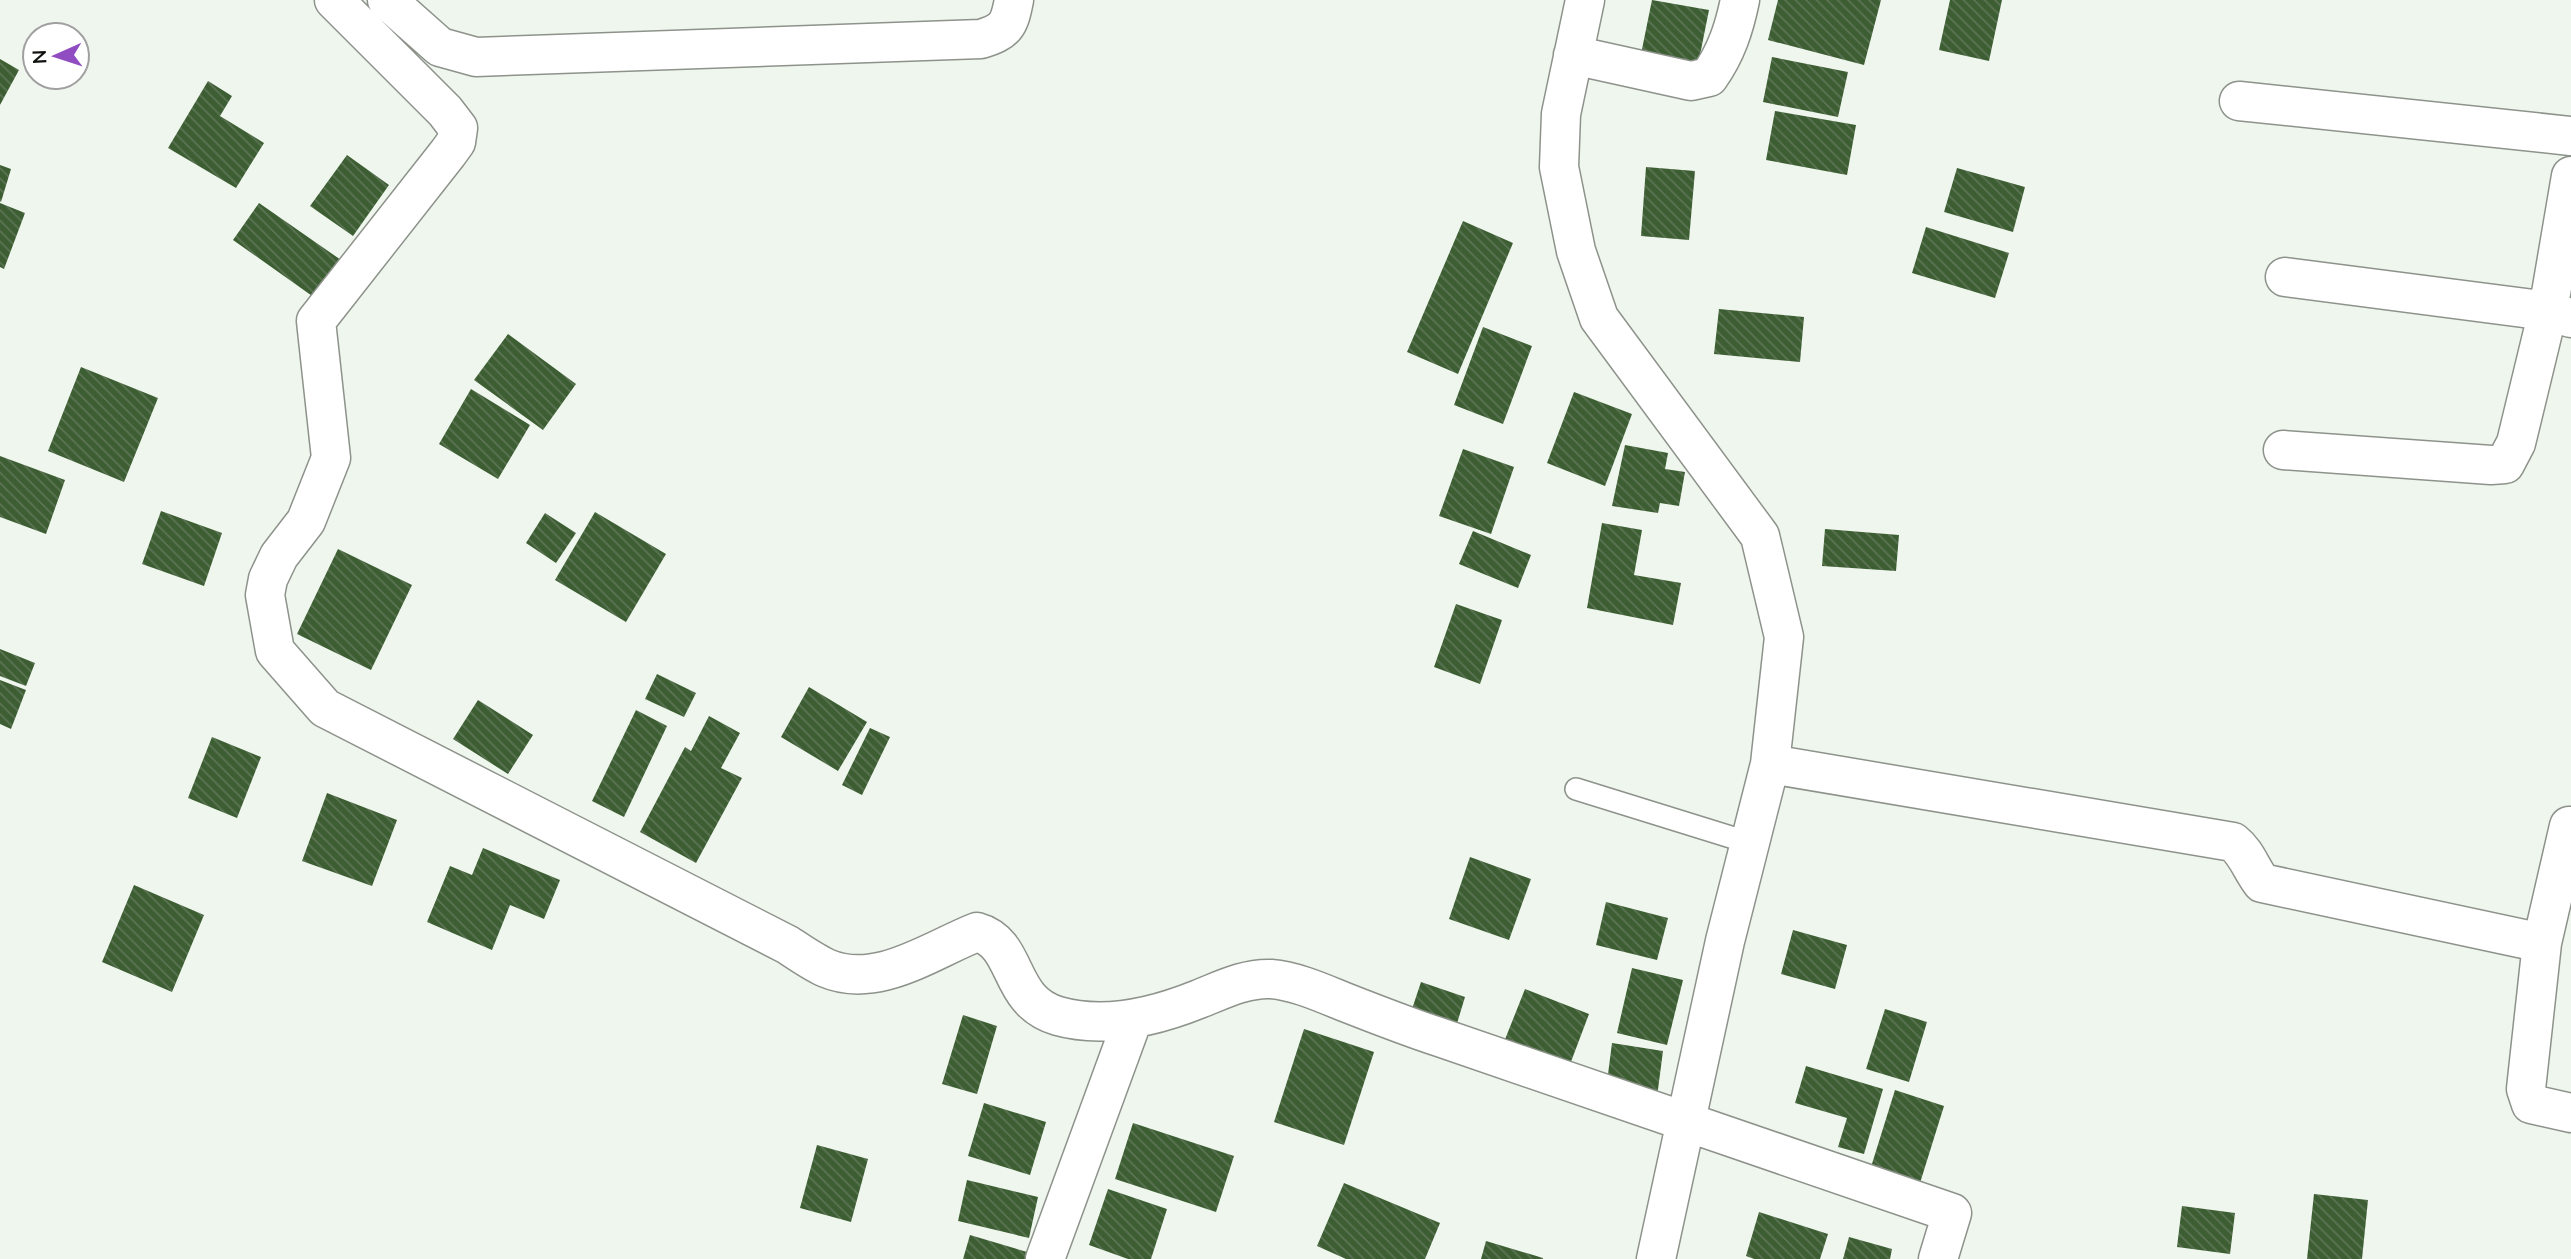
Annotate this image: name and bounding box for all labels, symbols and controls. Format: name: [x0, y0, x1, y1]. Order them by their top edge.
north arrow: [21, 21, 91, 91]
text: N: [27, 49, 51, 65]

